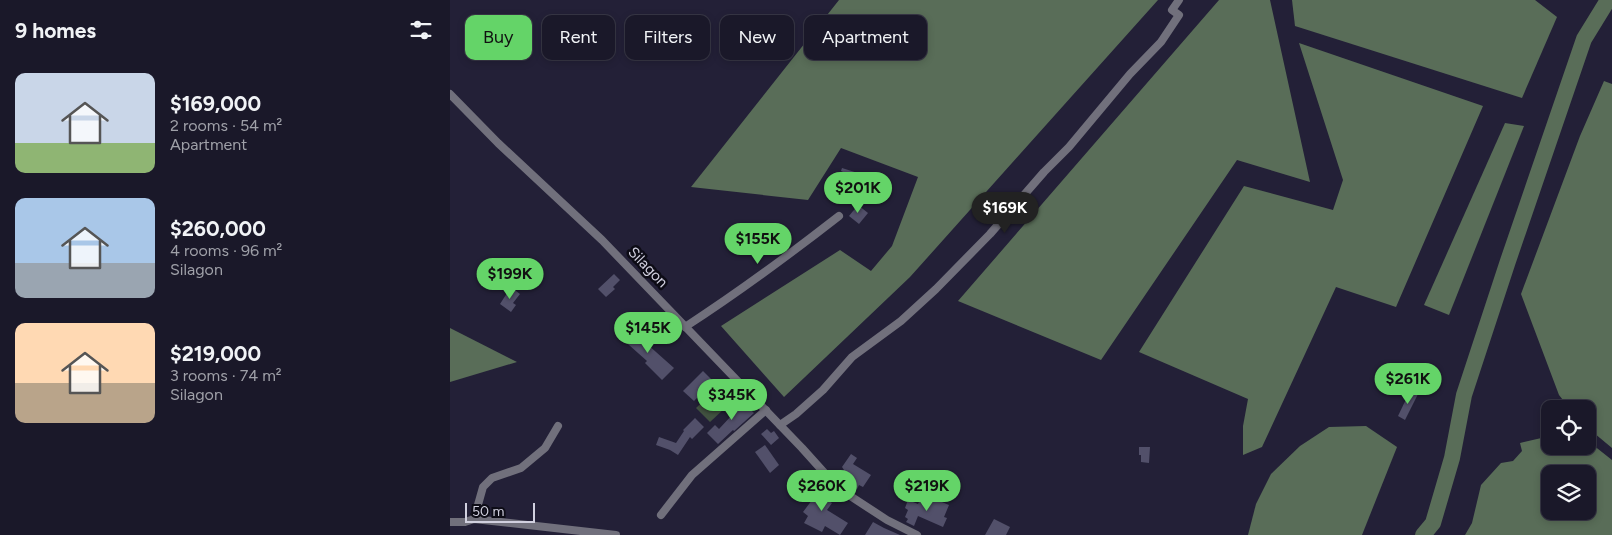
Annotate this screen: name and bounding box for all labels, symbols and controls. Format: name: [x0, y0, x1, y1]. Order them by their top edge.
chip: Buy: [465, 15, 532, 60]
chip: Rent: [542, 15, 615, 60]
chip: Filters: [625, 15, 710, 60]
chip: New: [720, 15, 794, 60]
chip: Apartment: [804, 15, 927, 60]
icon: filters: [407, 16, 435, 44]
text: 9 homes: [15, 18, 96, 43]
text: $169,000: [170, 91, 261, 116]
icon: home: [55, 93, 115, 153]
text: 2 rooms · 54 m²: [170, 116, 282, 135]
text: Apartment: [170, 135, 247, 154]
pin: $201K: [823, 172, 893, 214]
text: $201K: [835, 178, 881, 197]
pin: $169K: [970, 192, 1040, 234]
text: $169K: [983, 198, 1027, 217]
text: $260,000: [170, 216, 266, 241]
icon: home: [55, 218, 115, 278]
pin: $155K: [723, 222, 793, 265]
text: $155K: [736, 229, 780, 248]
text: 4 rooms · 96 m²: [170, 241, 282, 260]
street label: Silagon: [624, 243, 672, 291]
pin: $199K: [475, 258, 545, 300]
text: Silagon: [170, 260, 223, 279]
text: $199K: [488, 264, 532, 283]
pin: $145K: [613, 312, 683, 354]
text: $145K: [625, 318, 671, 337]
text: $219,000: [170, 341, 261, 366]
icon: home: [55, 343, 115, 403]
pin: $261K: [1373, 362, 1443, 405]
text: 3 rooms · 74 m²: [170, 366, 282, 385]
text: $261K: [1386, 369, 1430, 388]
pin: $345K: [697, 378, 767, 421]
text: Silagon: [170, 385, 223, 404]
text: $345K: [708, 385, 756, 404]
map controls: [1541, 400, 1596, 520]
button: locate: [1541, 400, 1596, 455]
button: layers: [1541, 465, 1596, 520]
pin: $260K: [787, 470, 857, 512]
pin: $219K: [892, 470, 962, 512]
text: $260K: [798, 476, 846, 495]
text: $219K: [905, 476, 949, 495]
scale bar: [465, 500, 535, 523]
text: 50 m: [472, 503, 504, 520]

